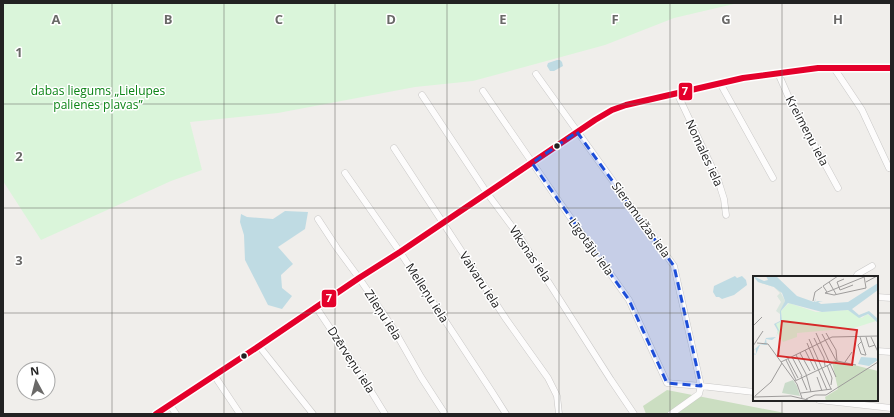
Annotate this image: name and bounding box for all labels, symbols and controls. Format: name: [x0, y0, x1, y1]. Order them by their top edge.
text: A: [52, 10, 61, 28]
text: B: [164, 10, 173, 28]
text: C: [275, 10, 283, 28]
text: D: [386, 10, 396, 28]
text: E: [499, 10, 507, 28]
text: F: [611, 10, 619, 28]
text: G: [721, 10, 731, 28]
text: H: [833, 10, 843, 28]
text: 1: [15, 43, 23, 61]
park label: dabas liegums „Lielupes palienes pļavas”: [31, 82, 166, 113]
line badge: 7: [678, 82, 693, 101]
text: 7: [682, 83, 688, 98]
street label: Kreimeņu iela: [782, 93, 833, 169]
street label: Nomales iela: [682, 117, 727, 189]
unlabelled marker: [552, 141, 562, 151]
text: 2: [15, 147, 23, 165]
street label: Sieramuižas iela: [608, 178, 675, 261]
street label: Līgotāju iela: [565, 215, 618, 279]
street label: Vīksnas iela: [505, 222, 556, 285]
street label: Vaivaru iela: [456, 248, 505, 311]
text: 3: [15, 251, 23, 269]
street label: Melleņu iela: [402, 260, 453, 326]
inset map: [753, 276, 878, 401]
street label: Zileņu iela: [361, 286, 406, 343]
line badge: 7: [321, 289, 337, 308]
text: 7: [326, 290, 332, 305]
street label: Dzērveņu iela: [324, 323, 379, 396]
unlabelled marker: [239, 351, 249, 361]
north arrow: [16, 361, 56, 401]
text: N: [29, 363, 40, 379]

